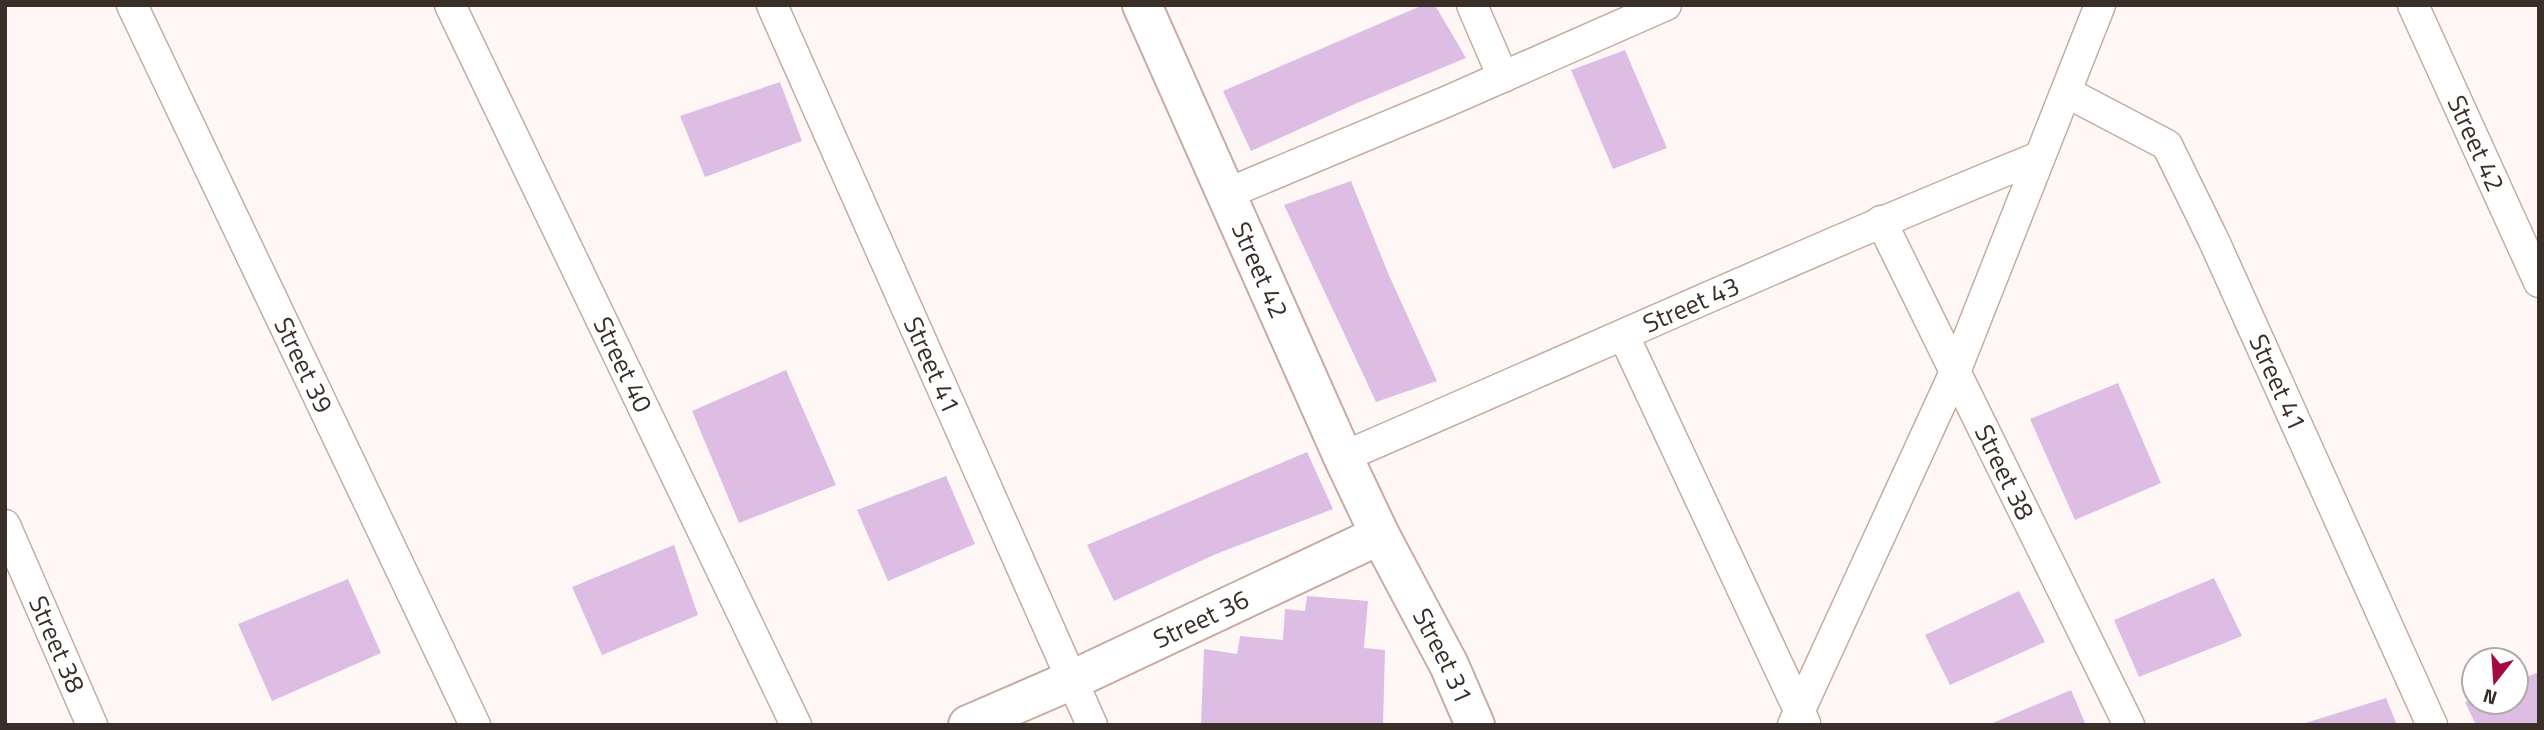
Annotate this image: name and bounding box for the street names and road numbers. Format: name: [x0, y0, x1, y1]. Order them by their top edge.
street label: Street 42: [2438, 89, 2515, 198]
street label: Street 42: [1222, 215, 1299, 324]
street label: Street 43: [1636, 266, 1745, 343]
street label: Street 40: [584, 310, 663, 419]
street label: Street 41: [894, 310, 971, 419]
street label: Street 39: [265, 311, 344, 419]
street label: Street 41: [2239, 328, 2317, 437]
street label: Street 38: [1965, 418, 2045, 526]
street label: Street 36: [1146, 579, 1255, 658]
street label: Street 38: [19, 589, 96, 699]
street label: Street 31: [1403, 601, 1483, 709]

